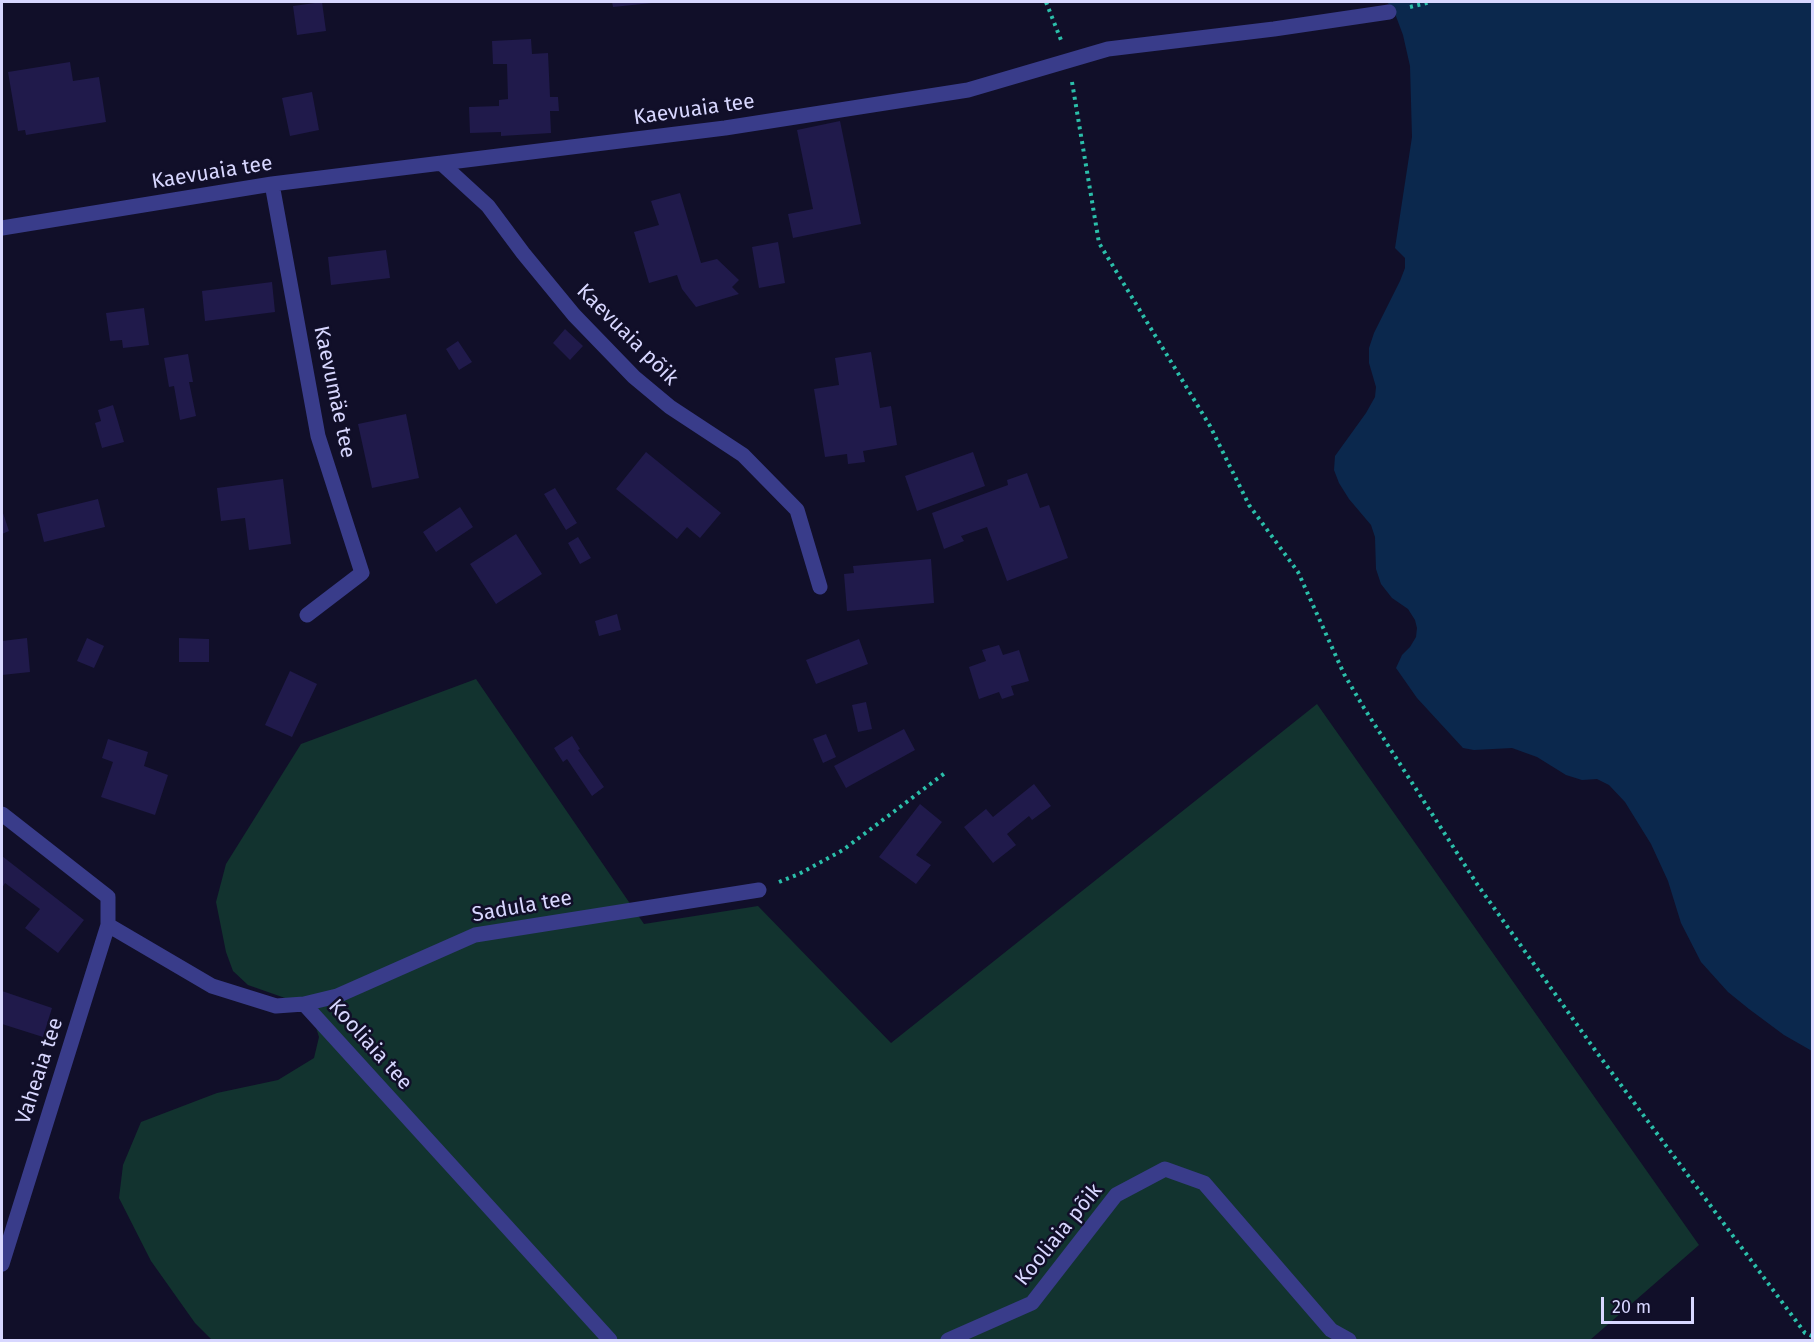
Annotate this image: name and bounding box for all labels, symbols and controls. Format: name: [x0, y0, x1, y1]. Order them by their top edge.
street label: Kaevuaia tee: [632, 89, 756, 131]
street label: Kaevuaia tee: [150, 151, 274, 195]
street label: Kaevuaia põik: [571, 279, 683, 391]
street label: Kaevumäe tee: [308, 324, 360, 460]
street label: Sadula tee: [470, 886, 574, 928]
street label: Kooliaia tee: [323, 995, 417, 1095]
street label: Vaheaia tee: [11, 1015, 69, 1127]
street label: Kooliaia põik: [1010, 1179, 1108, 1291]
scale bar: [1604, 1285, 1697, 1323]
text: 20 m: [1612, 1296, 1651, 1318]

